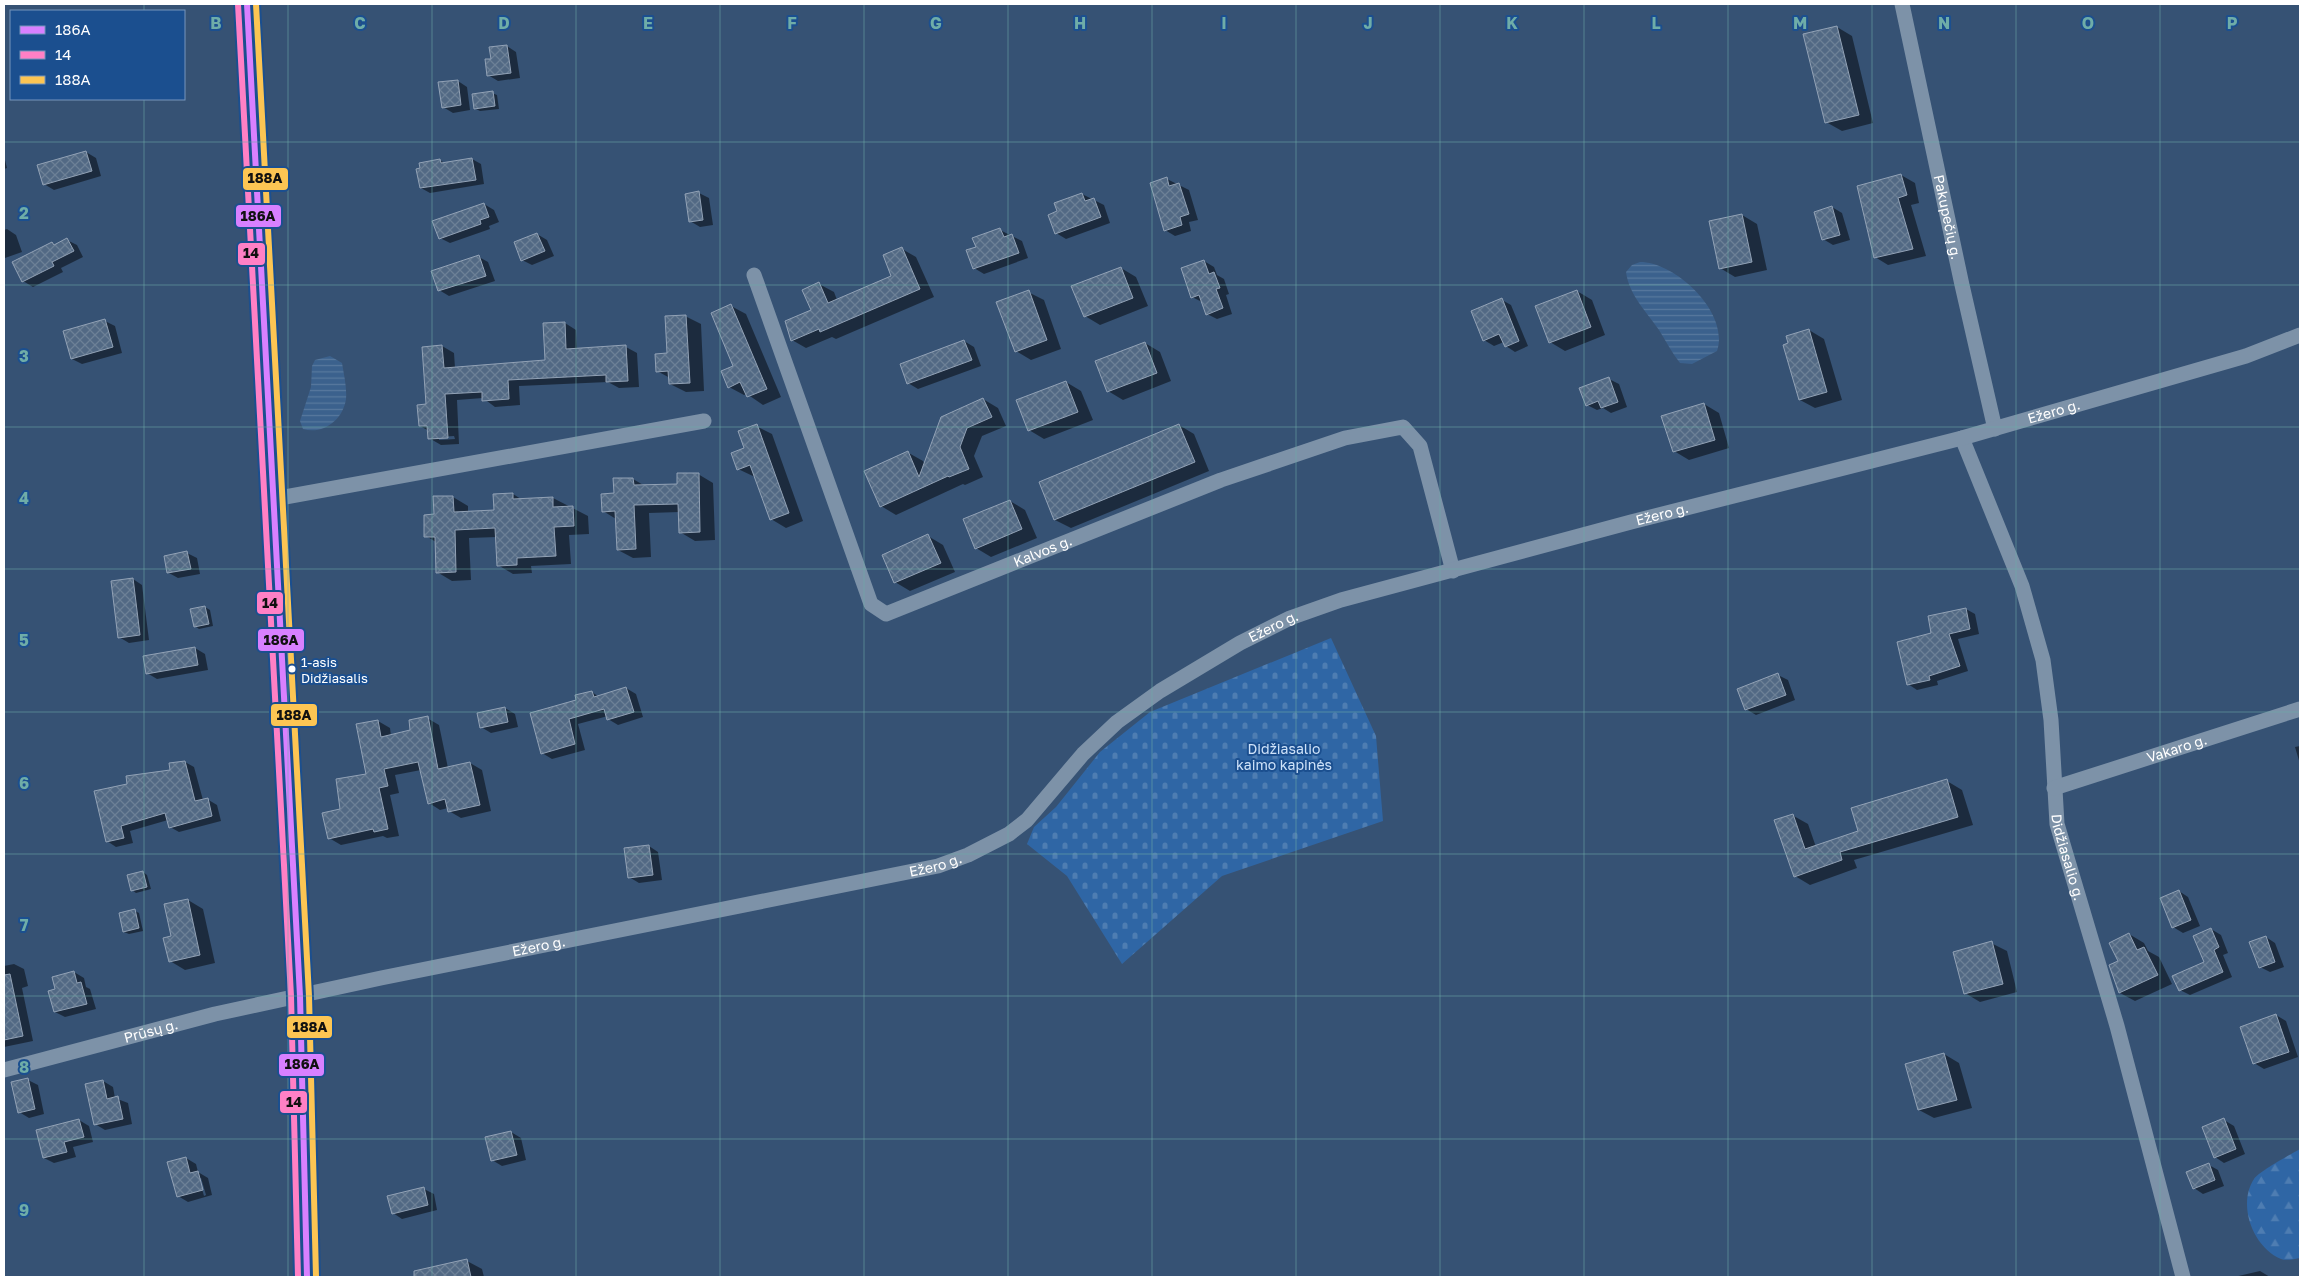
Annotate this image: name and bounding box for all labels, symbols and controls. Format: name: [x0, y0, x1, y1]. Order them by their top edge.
legend: [10, 10, 185, 100]
text: B: [210, 13, 222, 33]
text: C: [354, 13, 366, 33]
text: D: [498, 13, 510, 33]
text: E: [643, 13, 653, 33]
text: F: [787, 13, 797, 33]
text: G: [930, 13, 942, 33]
text: H: [1074, 13, 1086, 33]
text: I: [1221, 13, 1227, 33]
text: J: [1363, 13, 1373, 33]
text: K: [1506, 13, 1518, 33]
text: L: [1651, 13, 1661, 33]
text: M: [1793, 13, 1807, 33]
text: N: [1938, 13, 1950, 33]
text: O: [2082, 13, 2094, 33]
text: P: [2227, 13, 2238, 33]
text: 186A: [55, 20, 91, 38]
text: 14: [55, 45, 71, 63]
text: 188A: [55, 70, 91, 88]
line badge: 188A: [242, 167, 289, 191]
text: 188A: [247, 169, 283, 186]
street label: Pakupečių g.: [1931, 173, 1965, 261]
text: 2: [19, 203, 29, 223]
line badge: 186A: [235, 204, 282, 228]
text: 186A: [241, 207, 276, 224]
line badge: 14: [237, 242, 266, 266]
text: 14: [243, 244, 259, 261]
text: 3: [19, 346, 29, 366]
street label: Ežero g.: [2025, 395, 2082, 427]
text: 4: [19, 488, 29, 508]
street label: Ežero g.: [1634, 499, 1690, 529]
street label: Kalvos g.: [1011, 532, 1074, 570]
line badge: 14: [256, 591, 284, 615]
text: 14: [262, 594, 278, 611]
street label: Ežero g.: [1245, 607, 1301, 646]
line badge: 186A: [257, 628, 305, 652]
text: 5: [19, 630, 29, 650]
text: 186A: [264, 631, 299, 648]
place label: 1-asis Didžiasalis: [301, 654, 368, 686]
marker: 1-asis Didžiasalis: [287, 664, 297, 674]
line badge: 188A: [270, 703, 318, 727]
text: 188A: [276, 706, 312, 723]
street label: Vakaro g.: [2144, 730, 2209, 766]
park label: Didžiasalio kaimo kapinės: [1236, 740, 1332, 773]
text: 6: [19, 773, 29, 793]
street label: Didžiasalio g.: [2048, 813, 2088, 902]
street label: Ežero g.: [908, 849, 964, 880]
text: 7: [20, 915, 29, 935]
street label: Ežero g.: [510, 932, 567, 959]
street label: Prūsų g.: [122, 1015, 180, 1046]
line badge: 188A: [286, 1015, 333, 1039]
text: 188A: [292, 1018, 328, 1035]
line badge: 186A: [278, 1053, 325, 1077]
text: 186A: [285, 1055, 320, 1072]
text: 8: [19, 1057, 29, 1077]
line badge: 14: [279, 1090, 308, 1114]
text: 14: [286, 1093, 302, 1110]
text: 9: [19, 1200, 29, 1220]

